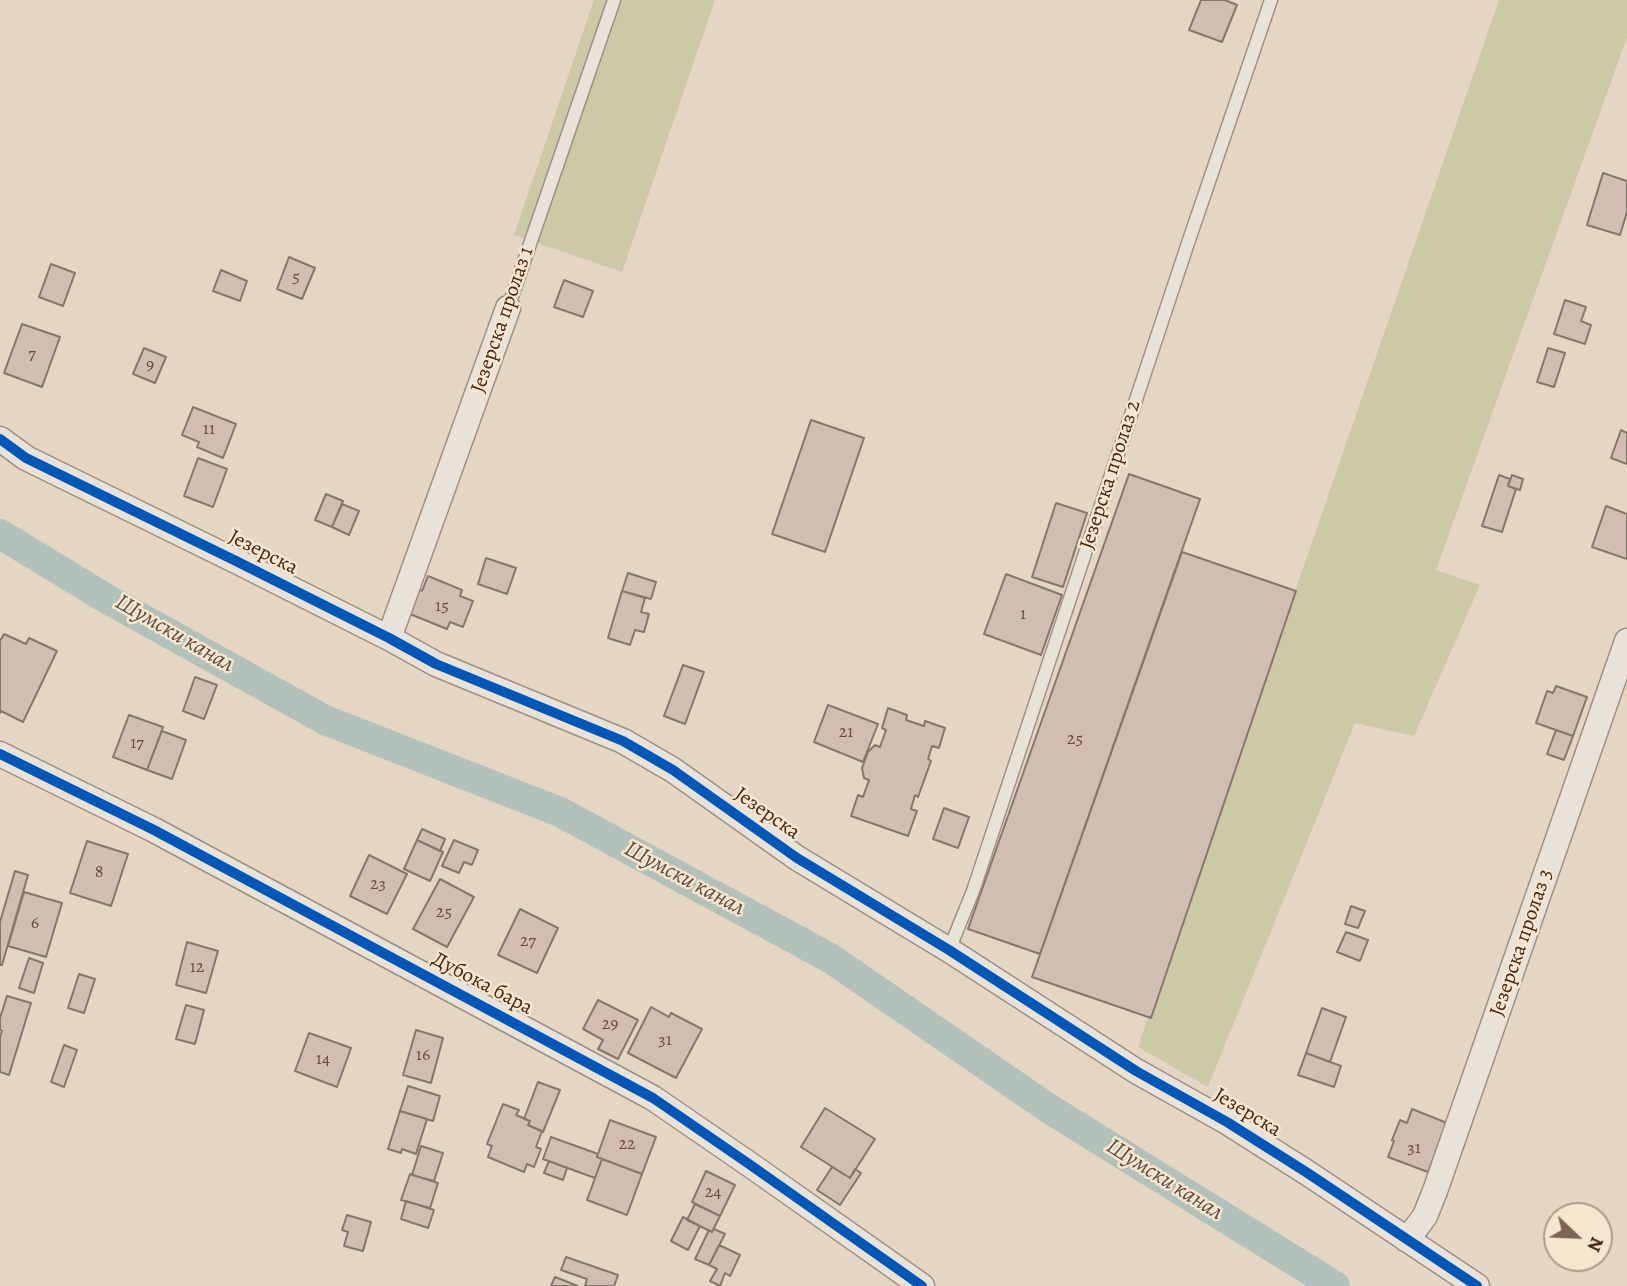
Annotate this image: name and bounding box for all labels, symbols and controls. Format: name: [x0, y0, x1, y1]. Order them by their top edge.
street label: Језерска пролаз 1: [466, 244, 540, 396]
house number: 5: [292, 267, 300, 289]
house number: 7: [28, 344, 36, 366]
house number: 9: [146, 355, 154, 377]
street label: Језерска пролаз 2: [1075, 397, 1147, 553]
house number: 11: [203, 419, 215, 441]
street label: Језерска: [224, 525, 302, 581]
water label: Шумски канал: [110, 589, 238, 679]
house number: 15: [435, 596, 449, 618]
house number: 1: [1020, 604, 1026, 626]
house number: 21: [839, 722, 853, 744]
house number: 25: [1067, 729, 1083, 751]
house number: 17: [130, 733, 144, 755]
street label: Језерска: [729, 782, 805, 846]
water label: Шумски канал: [619, 836, 749, 922]
house number: 8: [95, 862, 103, 884]
street label: Језерска пролаз 3: [1485, 866, 1559, 1020]
house number: 23: [370, 874, 386, 896]
house number: 25: [436, 902, 452, 924]
house number: 6: [31, 913, 39, 935]
house number: 27: [520, 931, 536, 953]
street label: Дубока бара: [427, 947, 537, 1021]
house number: 12: [190, 957, 204, 979]
house number: 29: [602, 1014, 618, 1036]
house number: 31: [658, 1030, 672, 1052]
house number: 16: [416, 1045, 430, 1067]
house number: 14: [316, 1049, 330, 1071]
street label: Језерска: [1209, 1083, 1285, 1143]
water label: Шумски канал: [1100, 1133, 1228, 1227]
house number: 22: [618, 1134, 636, 1156]
house number: 31: [1407, 1138, 1421, 1160]
house number: 24: [705, 1182, 721, 1204]
north arrow: [1543, 1202, 1613, 1272]
text: N: [1581, 1233, 1610, 1256]

